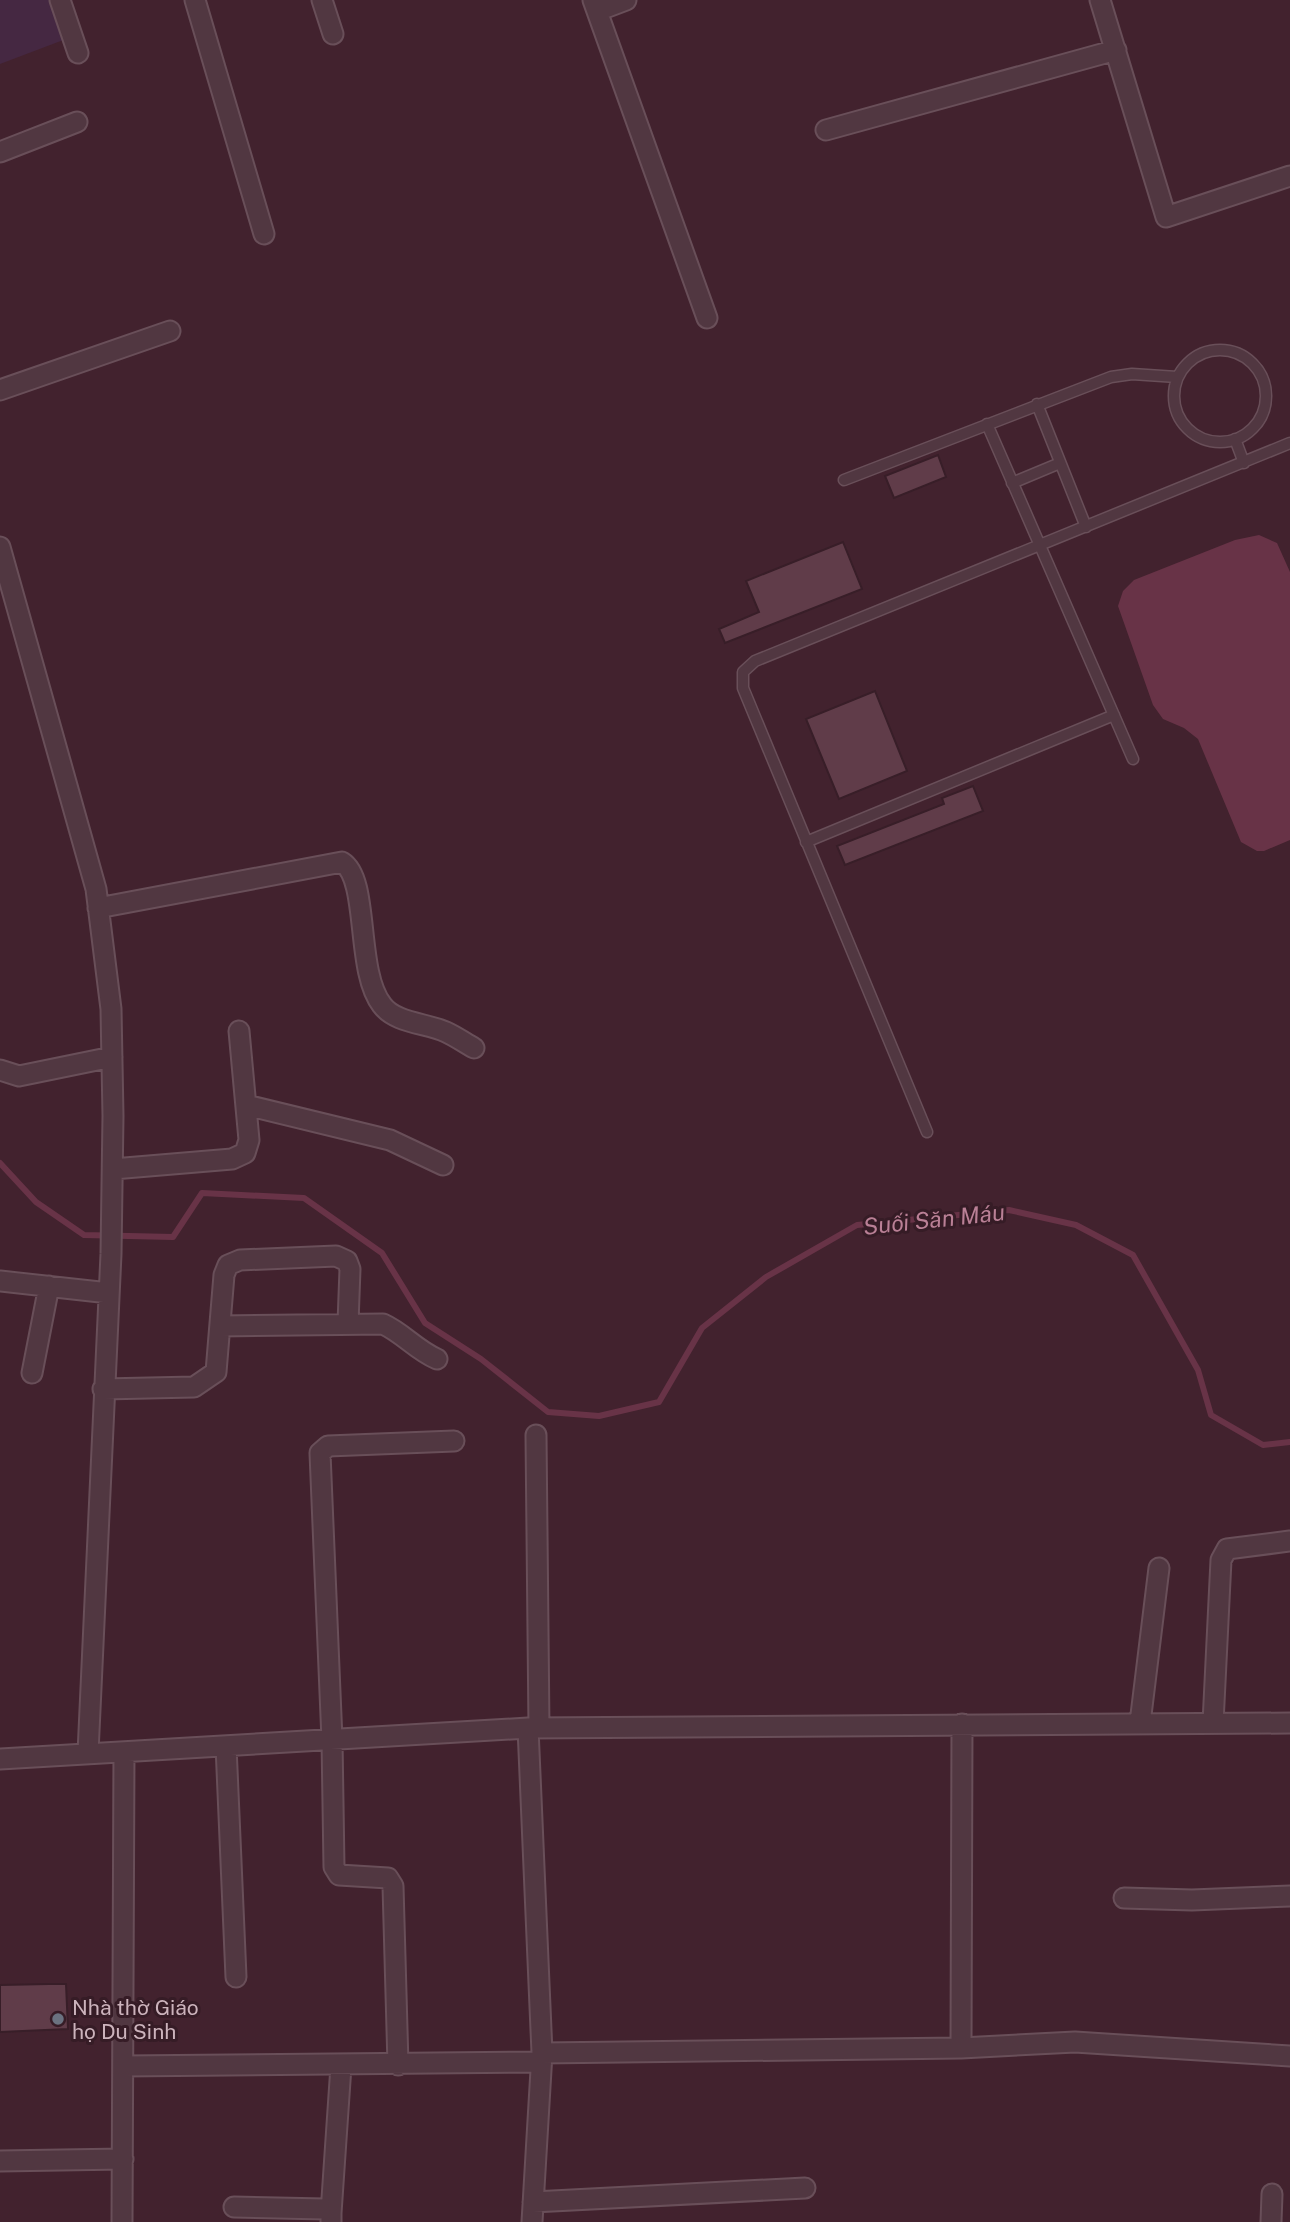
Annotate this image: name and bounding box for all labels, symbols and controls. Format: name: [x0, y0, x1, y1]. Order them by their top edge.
water label: Suối Săn Máu: [862, 1198, 1006, 1240]
place label: Nhà thờ Giáo họ Du Sinh: [72, 1995, 199, 2044]
marker: Nhà thờ Giáo họ Du Sinh: [50, 2011, 66, 2027]

